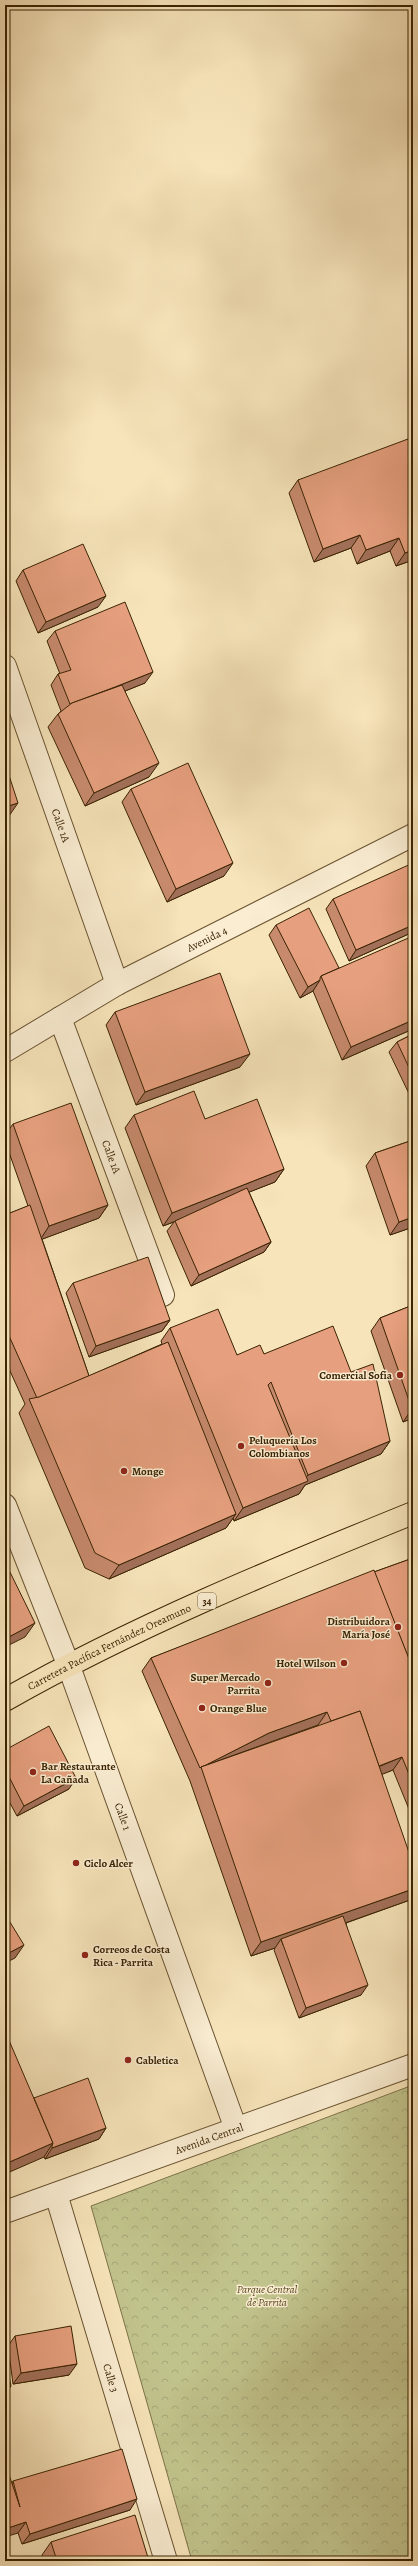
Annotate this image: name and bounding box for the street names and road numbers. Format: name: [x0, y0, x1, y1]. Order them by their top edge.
street label: Calle 1A: [48, 807, 74, 845]
street label: Avenida 4: [183, 922, 229, 956]
street label: Calle 1A: [98, 1138, 125, 1176]
road number: 34: [198, 1593, 216, 1609]
street label: Carretera Pacífica Fernández Oreamuno: [25, 1600, 194, 1694]
street label: Calle 1: [111, 1800, 135, 1832]
street label: Avenida Central: [172, 2119, 246, 2158]
street label: Calle 3: [100, 2362, 122, 2394]

